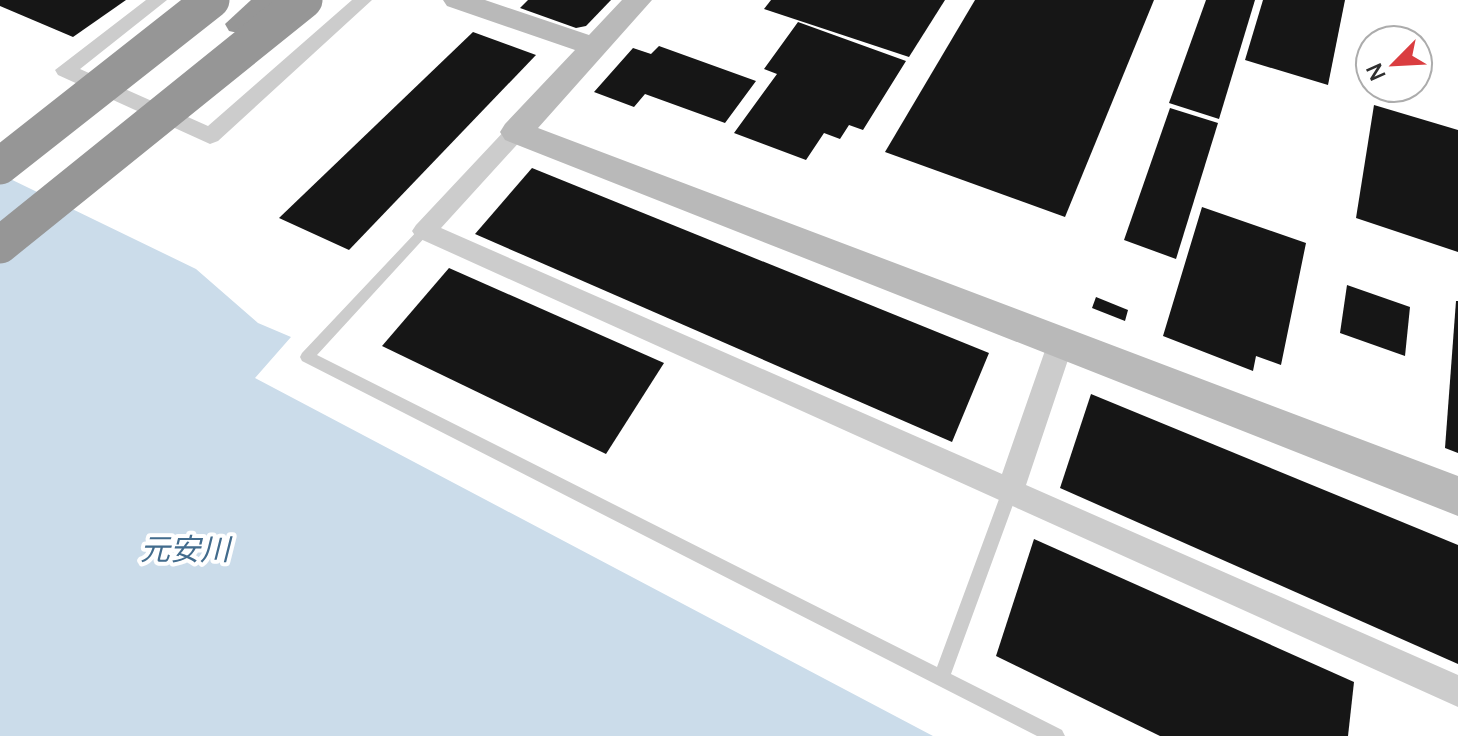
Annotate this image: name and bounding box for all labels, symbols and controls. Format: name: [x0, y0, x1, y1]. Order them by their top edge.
north arrow: [1354, 24, 1434, 104]
text: N: [1359, 59, 1393, 85]
water label: 元安川: [140, 528, 233, 569]

